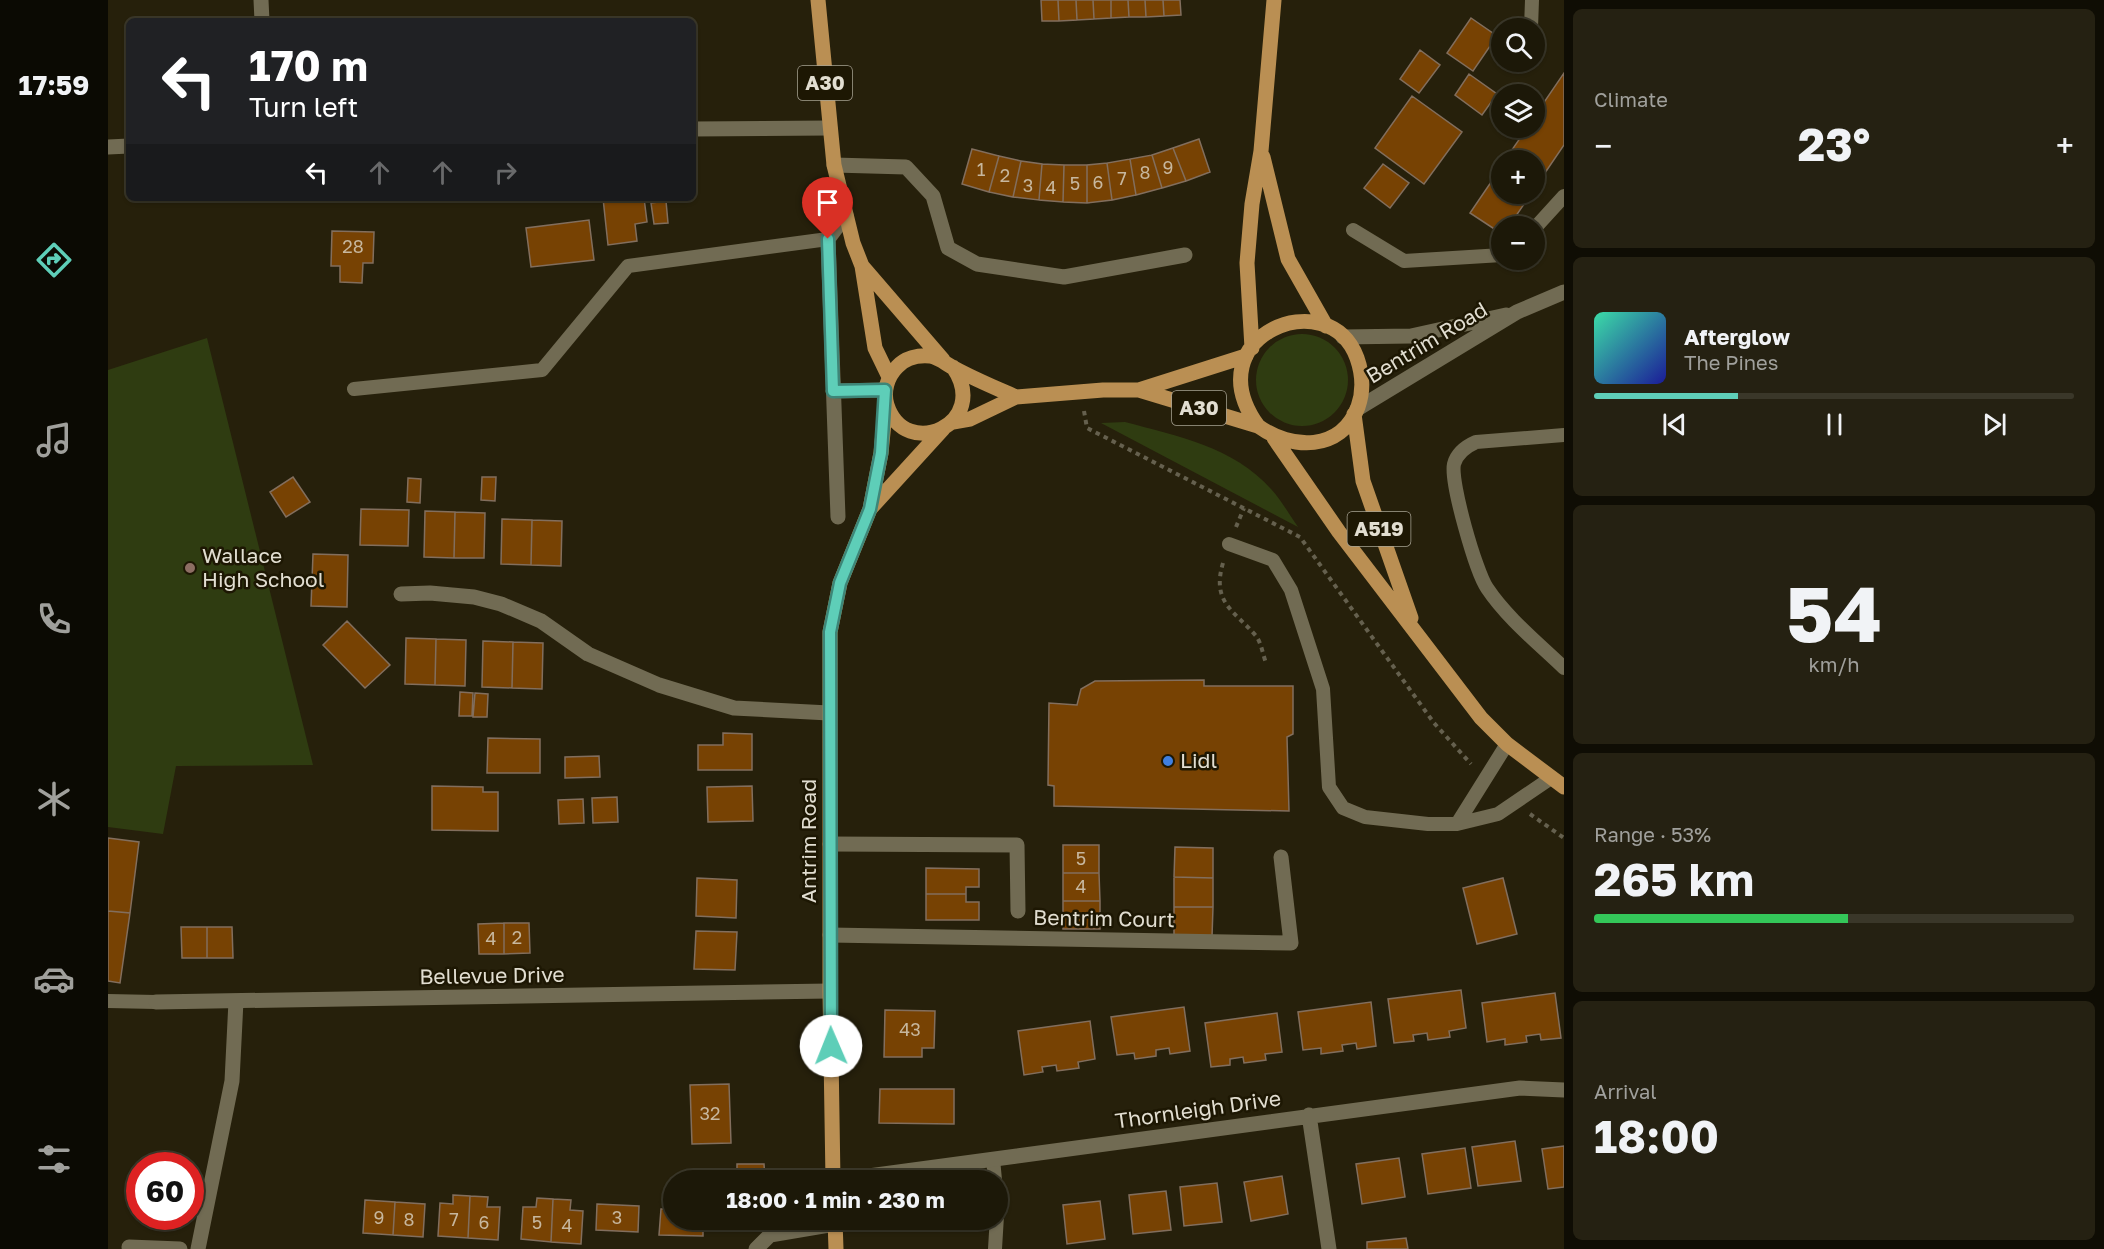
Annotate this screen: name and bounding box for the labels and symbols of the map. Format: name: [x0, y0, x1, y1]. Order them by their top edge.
road number: A30: [798, 66, 852, 100]
house number: 9: [1163, 156, 1173, 178]
house number: 1: [977, 158, 986, 180]
house number: 8: [1140, 161, 1150, 183]
house number: 2: [1000, 164, 1010, 186]
house number: 7: [1117, 167, 1127, 189]
house number: 6: [1093, 171, 1103, 193]
house number: 5: [1070, 172, 1080, 194]
house number: 3: [1023, 174, 1033, 196]
house number: 4: [1046, 176, 1057, 198]
pin: [802, 177, 853, 239]
house number: 28: [342, 235, 364, 257]
street label: Bentrim Road: [1361, 296, 1492, 388]
road number: A30: [1172, 391, 1226, 425]
road number: A519: [1348, 512, 1410, 546]
place label: Wallace High School: [202, 542, 324, 592]
marker: Wallace High School: [183, 561, 197, 575]
place label: Lidl: [1180, 747, 1217, 773]
marker: Lidl: [1161, 754, 1175, 768]
street label: Antrim Road: [795, 779, 821, 903]
house number: 5: [1076, 847, 1086, 869]
house number: 4: [1076, 875, 1087, 897]
street label: Bentrim Court: [1033, 904, 1175, 932]
house number: 2: [512, 926, 522, 948]
house number: 4: [486, 927, 497, 949]
street label: Bellevue Drive: [419, 961, 565, 989]
position arrow: [799, 1014, 863, 1078]
house number: 43: [899, 1018, 921, 1040]
street label: Thornleigh Drive: [1113, 1085, 1282, 1134]
house number: 32: [700, 1102, 720, 1124]
speed limit sign: 60: [126, 1152, 204, 1230]
house number: 9: [374, 1206, 384, 1228]
house number: 3: [612, 1206, 622, 1228]
house number: 8: [404, 1208, 414, 1230]
house number: 7: [449, 1208, 459, 1230]
house number: 6: [479, 1211, 489, 1233]
house number: 5: [532, 1211, 542, 1233]
house number: 4: [562, 1214, 573, 1236]

